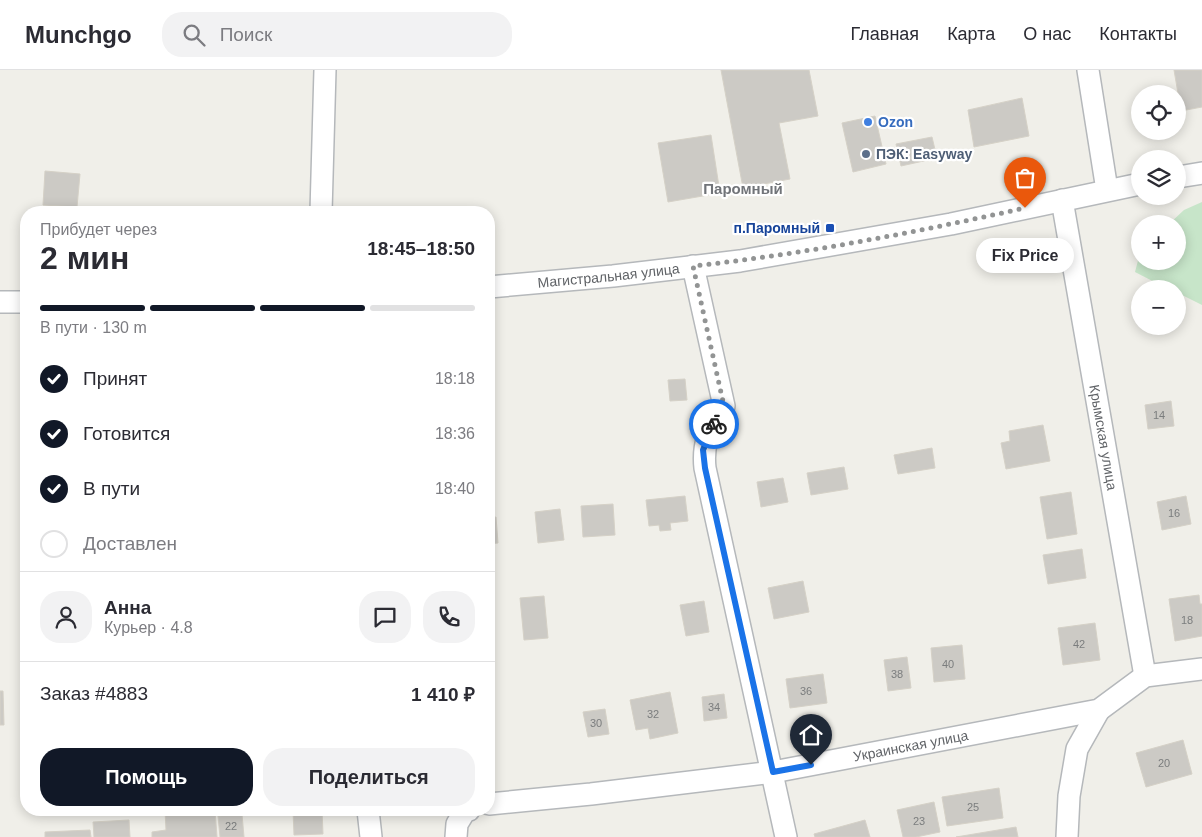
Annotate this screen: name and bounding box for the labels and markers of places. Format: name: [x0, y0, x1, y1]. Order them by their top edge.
place label: Ozon: [878, 114, 913, 130]
marker: Ozon: [862, 116, 874, 128]
place label: ПЭК: Easyway: [876, 146, 972, 162]
marker: ПЭК: Easyway: [860, 148, 872, 160]
pin: [1004, 157, 1046, 208]
place label: п.Паромный: [734, 220, 820, 236]
marker: п.Паромный: [824, 222, 836, 234]
callout: Fix Price: [976, 238, 1074, 273]
pin: [790, 714, 832, 765]

